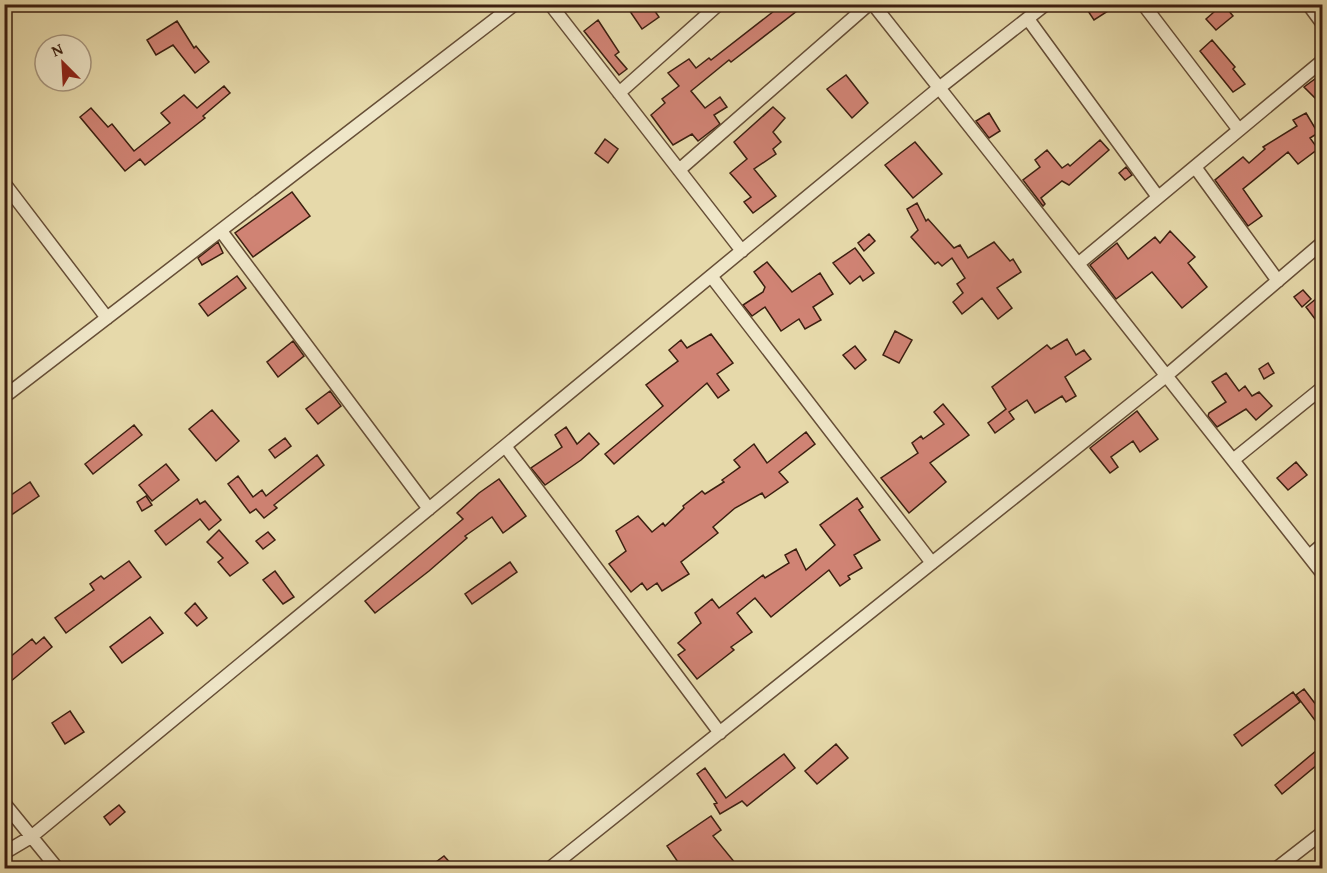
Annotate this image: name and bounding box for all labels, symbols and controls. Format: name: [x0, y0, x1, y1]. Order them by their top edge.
north arrow: [33, 33, 93, 93]
text: N: [47, 36, 67, 62]

